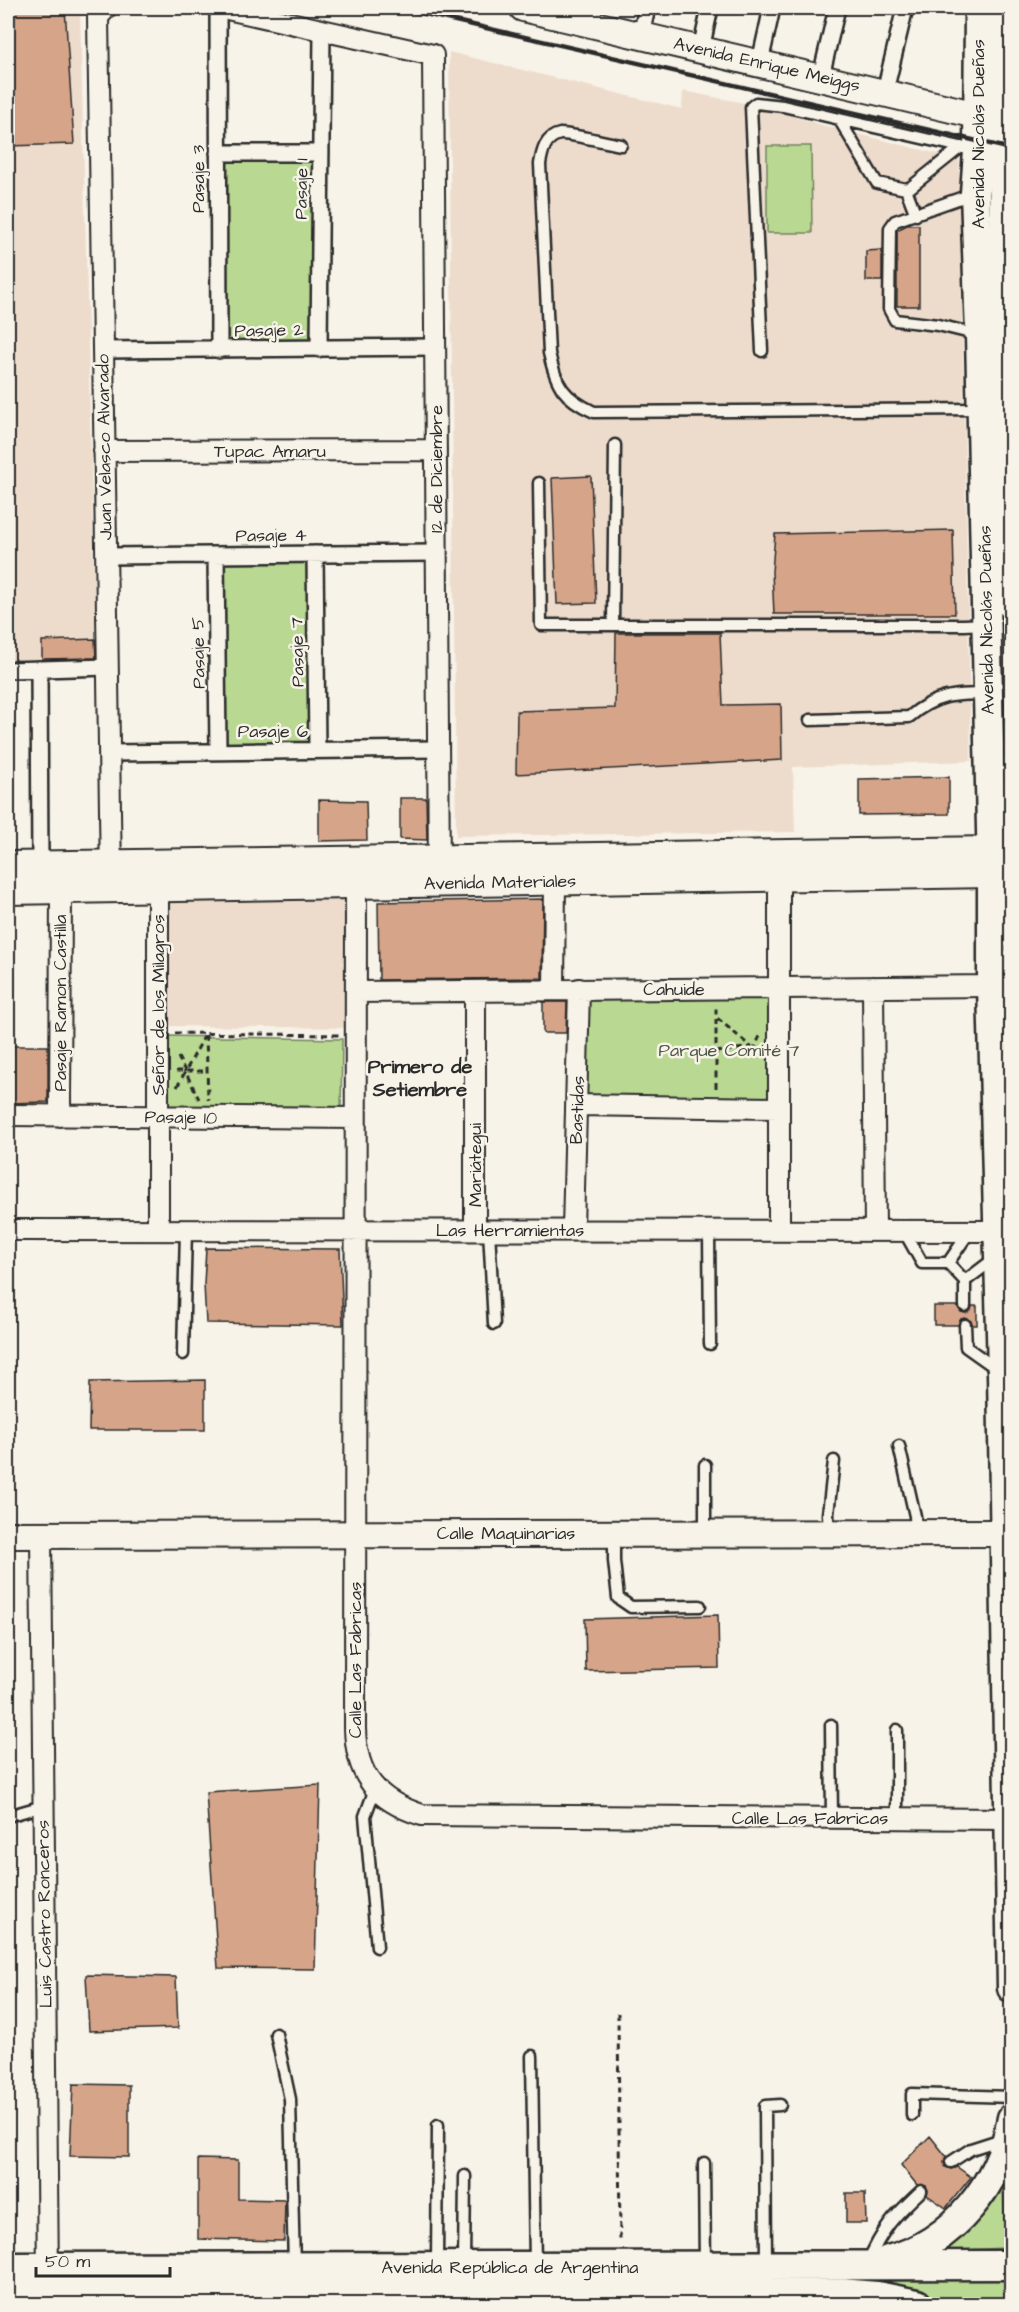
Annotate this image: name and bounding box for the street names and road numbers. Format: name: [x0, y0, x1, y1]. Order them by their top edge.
street label: Avenida Enrique Meiggs: [671, 31, 863, 99]
street label: Avenida Nicolás Dueñas: [966, 39, 991, 229]
street label: Pasaje 3: [186, 145, 211, 213]
street label: Pasaje 1: [288, 158, 315, 220]
street label: Pasaje 2: [234, 317, 305, 344]
street label: Juan Velasco Alvarado: [90, 354, 119, 540]
street label: 12 de Diciembre: [424, 405, 449, 533]
street label: Tupac Amaru: [214, 439, 326, 464]
street label: Pasaje 4: [235, 522, 307, 549]
street label: Avenida Nicolás Dueñas: [972, 525, 1001, 715]
street label: Pasaje 5: [185, 617, 212, 689]
street label: Pasaje 7: [284, 617, 311, 687]
street label: Pasaje 6: [238, 719, 308, 744]
street label: Avenida Materiales: [424, 869, 576, 896]
street label: Pasaje Ramon Castilla: [48, 914, 73, 1092]
street label: Señor de los Milagros: [146, 915, 172, 1095]
street label: Cahuide: [643, 977, 705, 1002]
street label: Bastidas: [564, 1075, 591, 1145]
street label: Pasaje 10: [144, 1104, 218, 1131]
street label: Mariátegui: [463, 1123, 489, 1207]
street label: Las Herramientas: [436, 1218, 584, 1243]
street label: Calle Maquinarias: [437, 1521, 575, 1546]
street label: Calle Las Fabricas: [343, 1582, 368, 1738]
street label: Calle Las Fabricas: [732, 1806, 888, 1831]
street label: Luis Castro Ronceros: [30, 1820, 59, 2008]
street label: Avenida República de Argentina: [382, 2255, 638, 2281]

